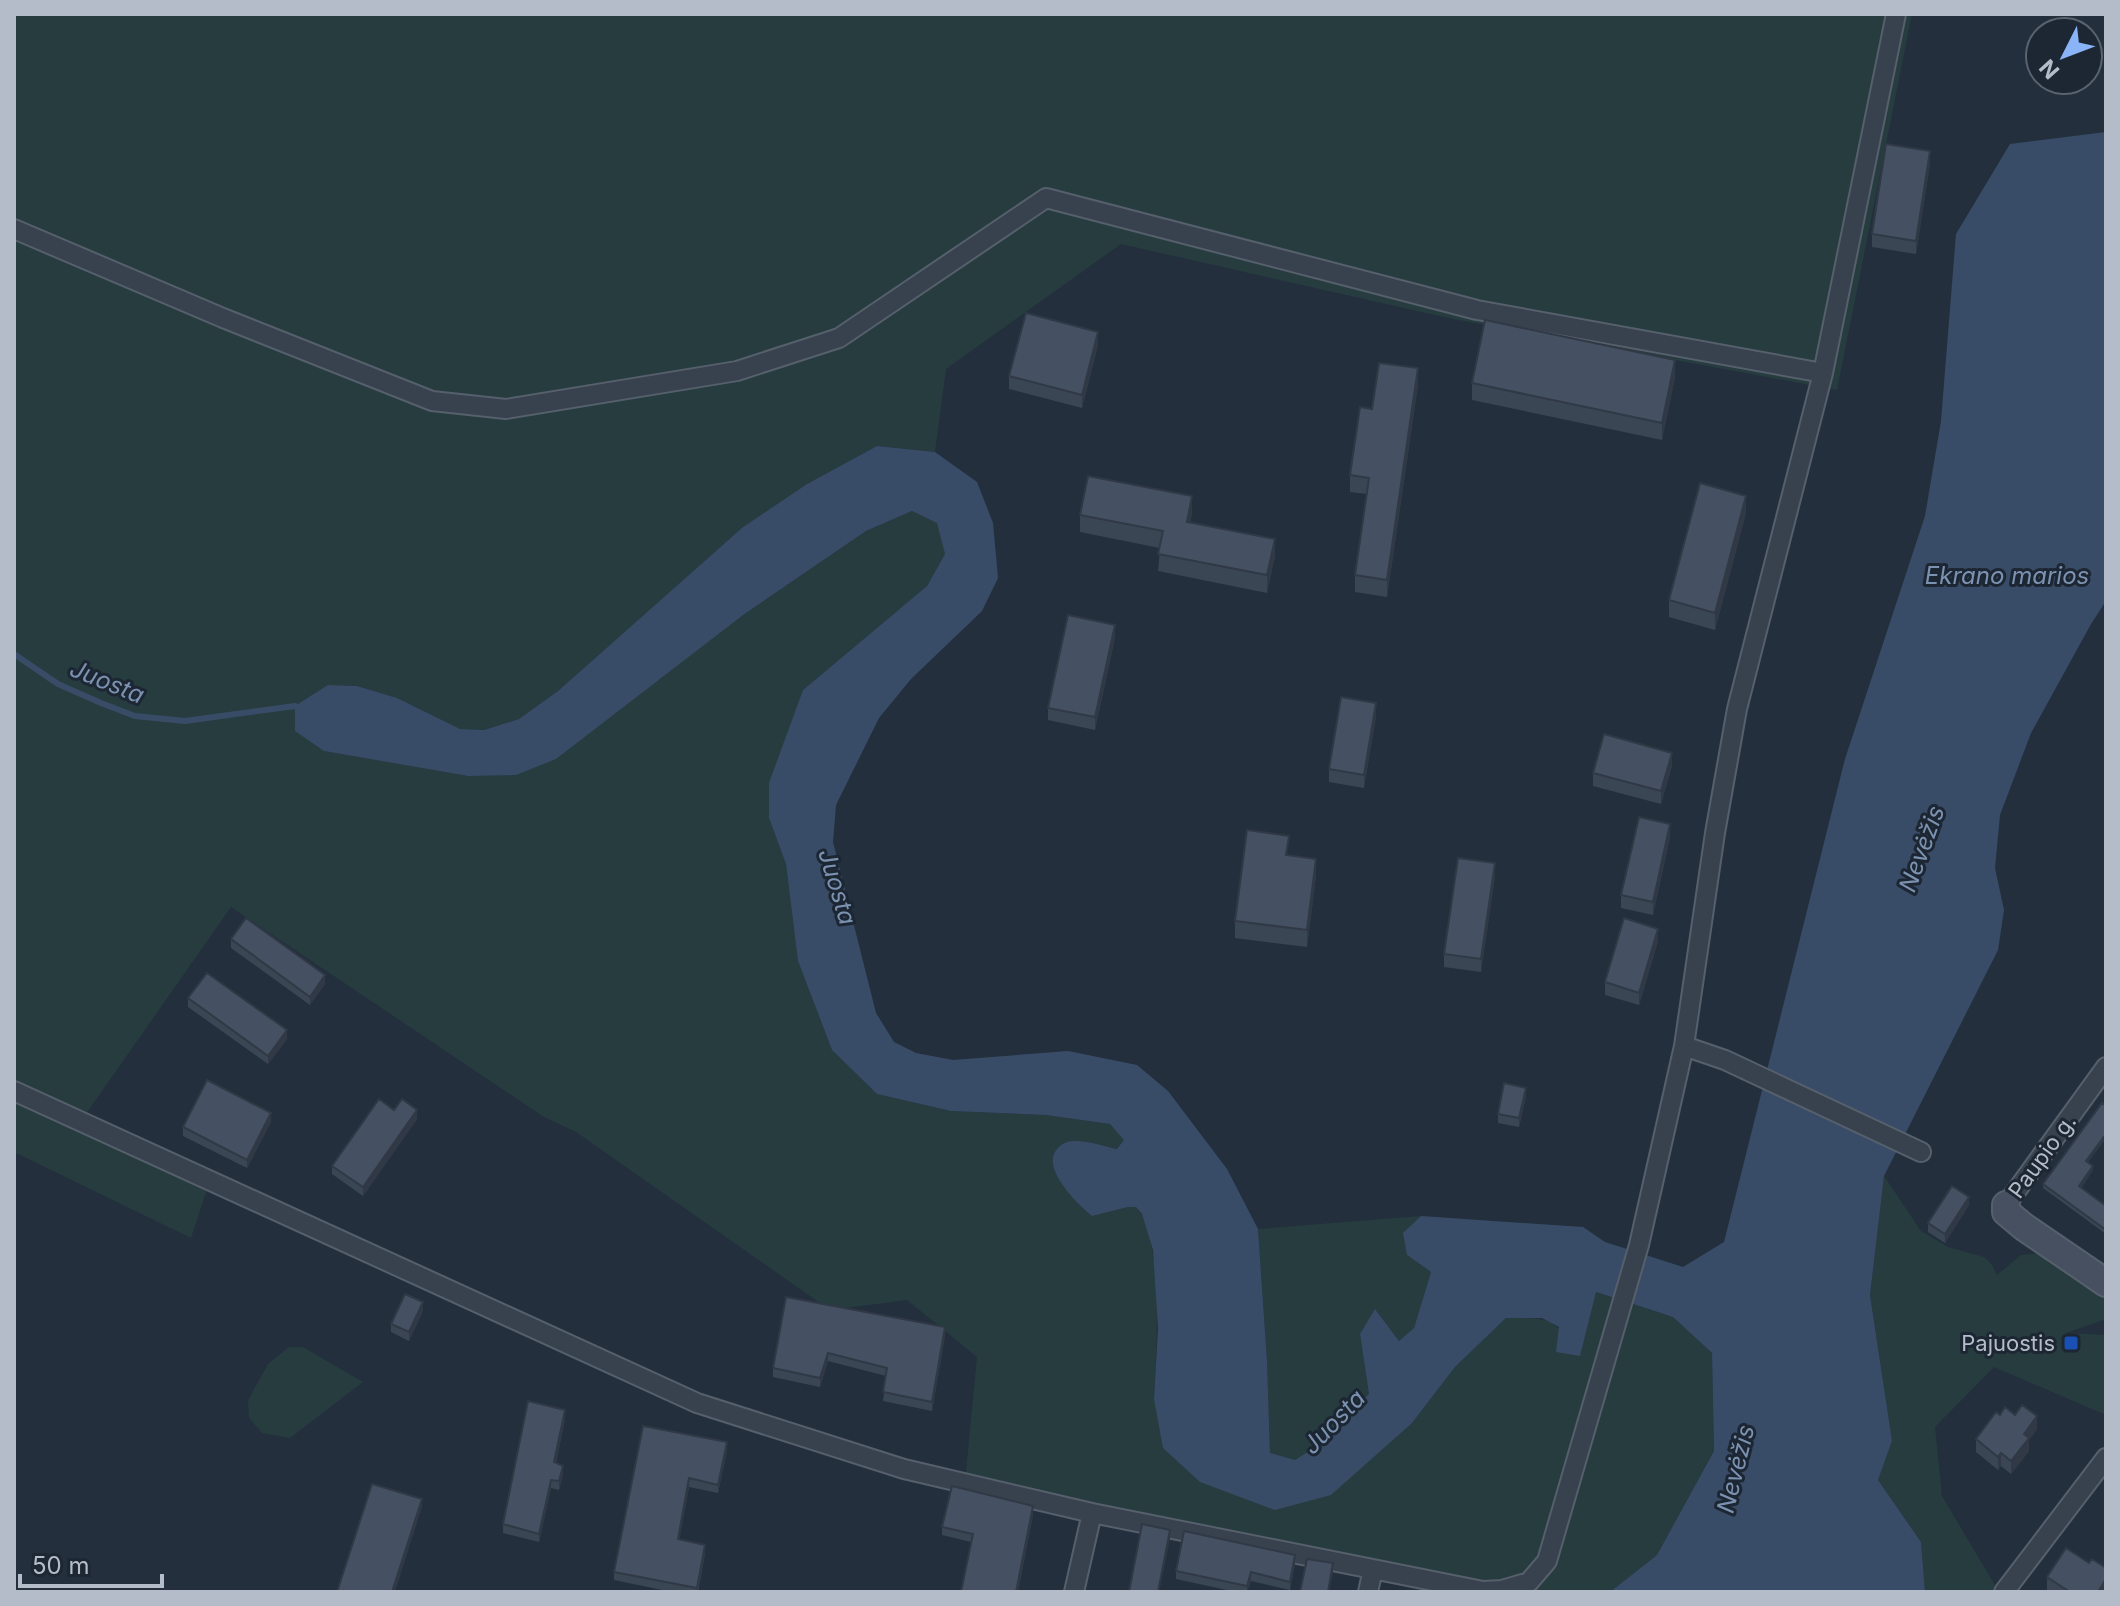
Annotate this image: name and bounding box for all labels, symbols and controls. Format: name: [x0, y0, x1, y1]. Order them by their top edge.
north arrow: [2024, 16, 2104, 96]
text: N: [2034, 54, 2064, 84]
water label: Ekrano marios: [1925, 561, 2089, 590]
water label: Juosta: [66, 654, 148, 709]
water label: Nevėžis: [1893, 802, 1950, 896]
water label: Juosta: [812, 846, 863, 928]
street label: Paupio g.: [2003, 1109, 2081, 1203]
place label: Pajuostis: [1961, 1330, 2055, 1356]
marker: Pajuostis: [2062, 1334, 2080, 1352]
water label: Juosta: [1296, 1384, 1371, 1460]
water label: Nevėžis: [1711, 1422, 1760, 1516]
scale bar: [20, 1538, 162, 1588]
text: 50 m: [32, 1551, 90, 1580]

